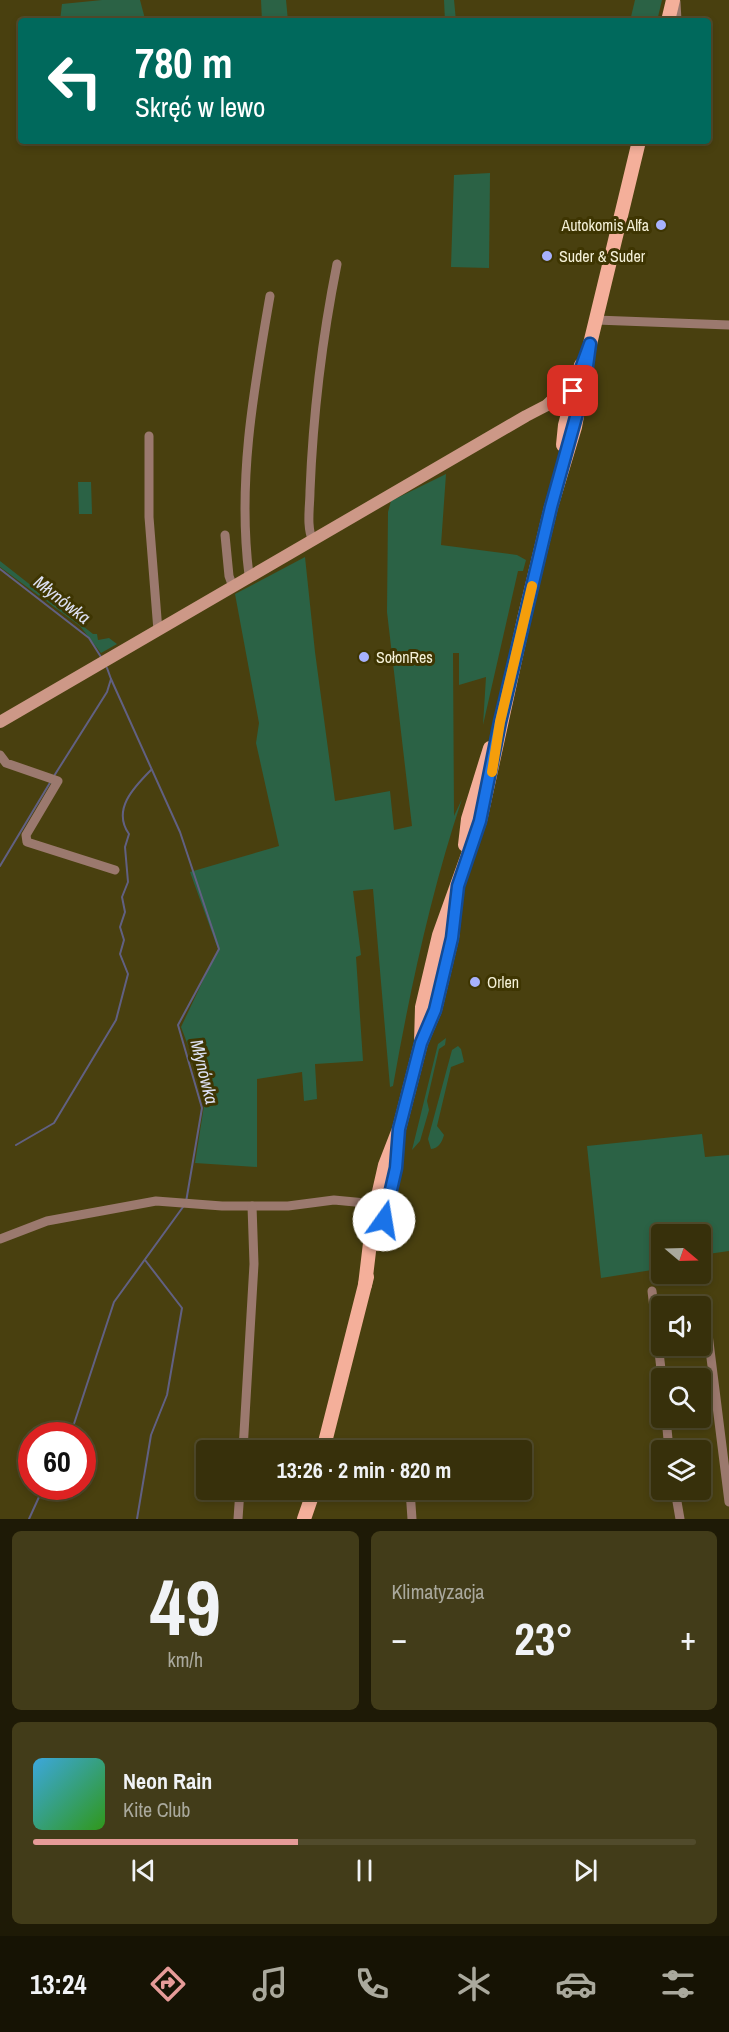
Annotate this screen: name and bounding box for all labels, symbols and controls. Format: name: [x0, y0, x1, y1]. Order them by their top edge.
text: 780 m: [135, 35, 233, 91]
icon: left: [36, 42, 114, 120]
text: Skręć w lewo: [135, 89, 265, 125]
place label: Autokomis Alfa: [560, 214, 650, 236]
marker: Autokomis Alfa: [654, 218, 668, 232]
place label: Suder & Suder: [559, 245, 646, 267]
marker: Suder & Suder: [540, 249, 554, 263]
pin: [547, 365, 598, 416]
icon: arrive: [556, 374, 589, 407]
water label: Młynówka: [29, 570, 96, 630]
place label: SołonRes: [376, 646, 433, 668]
marker: SołonRes: [357, 650, 371, 664]
place label: Orlen: [487, 971, 519, 993]
marker: Orlen: [468, 975, 482, 989]
water label: Młynówka: [184, 1037, 225, 1107]
position arrow: [352, 1188, 416, 1252]
north arrow: [651, 1224, 711, 1284]
map controls: [651, 1224, 711, 1500]
button: sound: [651, 1296, 711, 1356]
button: search: [651, 1368, 711, 1428]
speed limit sign: 60: [18, 1422, 96, 1500]
button: layers: [651, 1440, 711, 1500]
text: 13:26 · 2 min · 820 m: [277, 1455, 451, 1485]
text: 49: [150, 1554, 221, 1659]
text: Klimatyzacja: [392, 1578, 484, 1605]
text: 23°: [514, 1608, 573, 1669]
text: −: [392, 1616, 407, 1660]
text: +: [680, 1616, 696, 1660]
text: km/h: [167, 1646, 203, 1673]
text: Neon Rain: [123, 1766, 212, 1796]
text: Kite Club: [123, 1796, 190, 1823]
icon: previous: [127, 1854, 160, 1887]
icon: pause: [348, 1854, 381, 1887]
icon: next: [569, 1854, 602, 1887]
icon: directions: [147, 1963, 189, 2005]
icon: music: [249, 1963, 291, 2005]
icon: phone: [351, 1963, 393, 2005]
icon: climate: [453, 1963, 495, 2005]
icon: car: [555, 1963, 597, 2005]
icon: filters: [657, 1963, 699, 2005]
text: 13:24: [30, 1966, 87, 2002]

